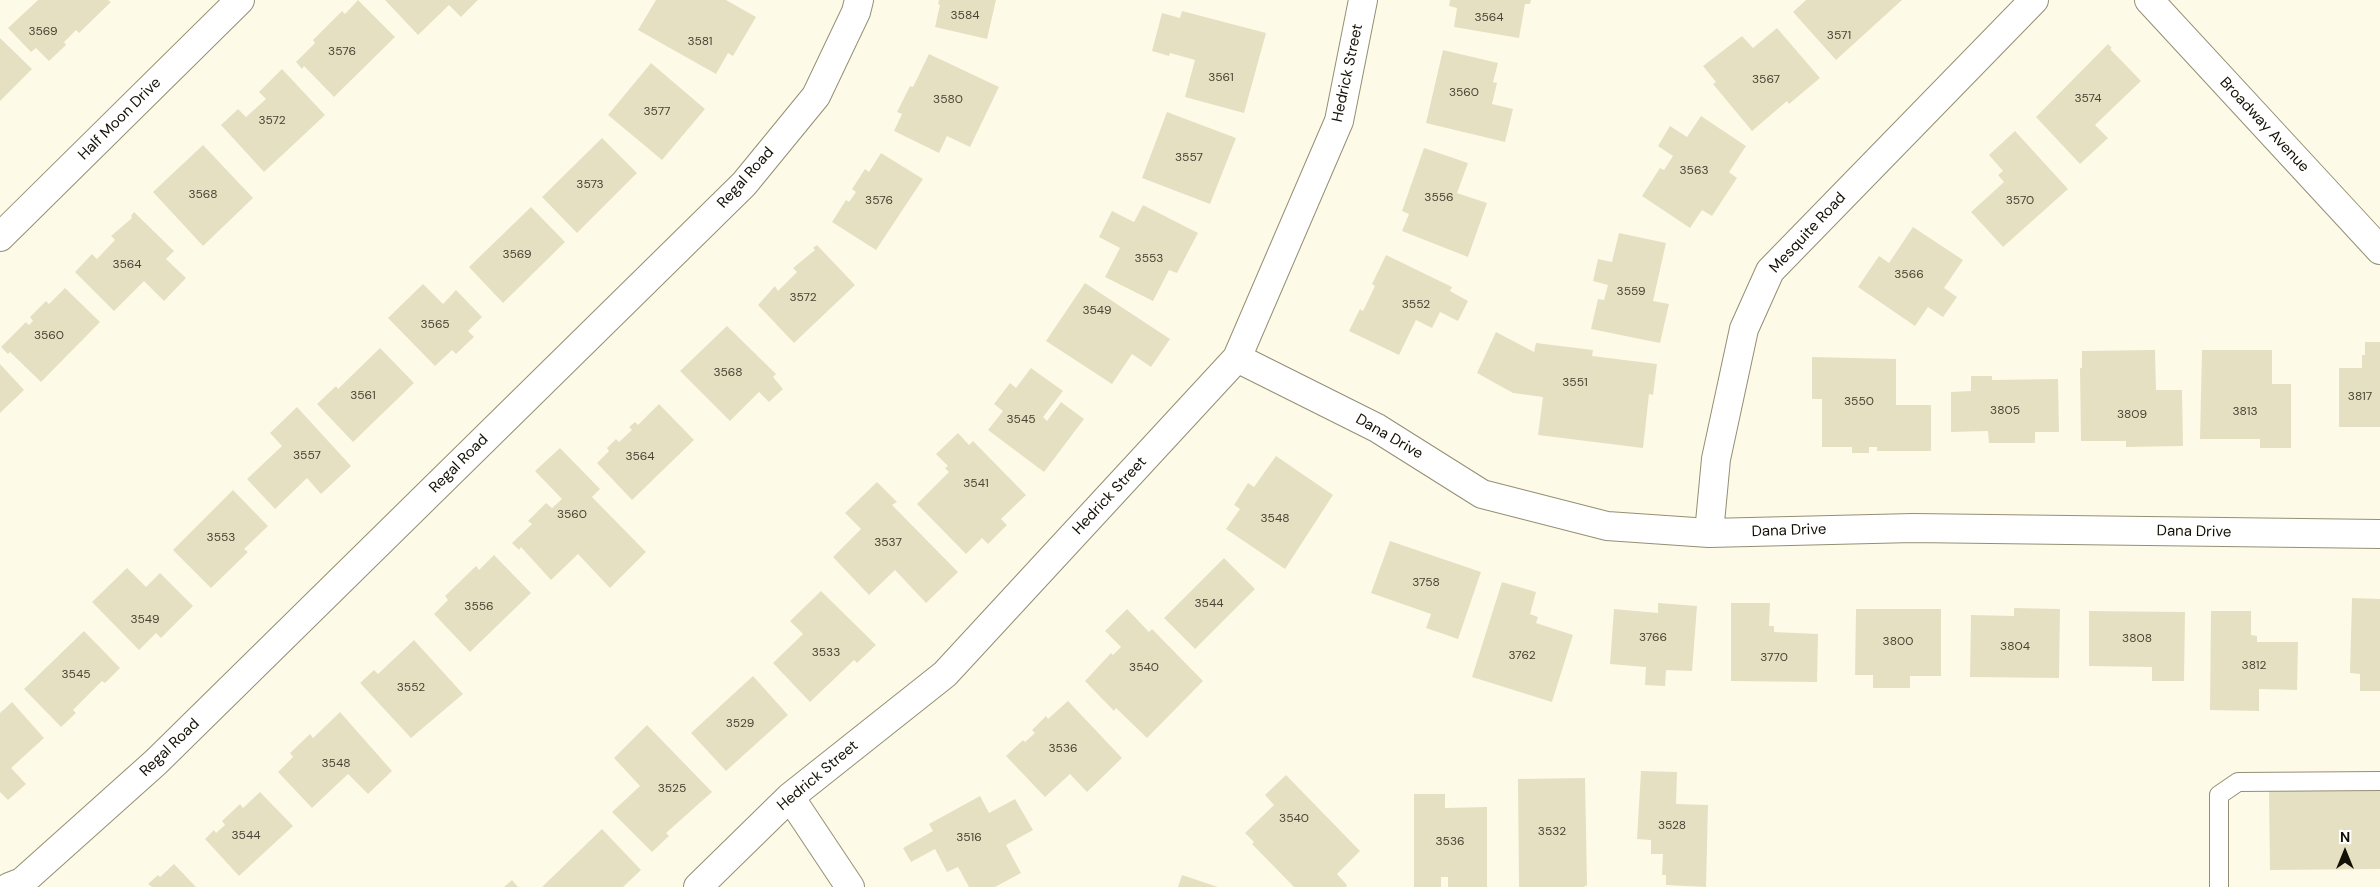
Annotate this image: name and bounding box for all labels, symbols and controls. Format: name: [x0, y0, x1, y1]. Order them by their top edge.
house number: 3584: [951, 9, 979, 23]
house number: 3564: [1474, 11, 1504, 25]
street label: Hedrick Street: [1329, 22, 1367, 124]
house number: 3569: [28, 25, 58, 39]
house number: 3571: [1827, 29, 1851, 43]
house number: 3581: [687, 35, 713, 49]
house number: 3576: [328, 45, 356, 59]
house number: 3561: [1208, 71, 1234, 85]
house number: 3567: [1752, 73, 1780, 87]
street label: Half Moon Drive: [75, 74, 165, 164]
street label: Broadway Avenue: [2215, 74, 2313, 176]
house number: 3560: [1449, 86, 1479, 100]
house number: 3574: [2074, 92, 2102, 106]
house number: 3580: [933, 93, 963, 107]
house number: 3577: [643, 105, 671, 119]
house number: 3572: [258, 114, 286, 128]
street label: Regal Road: [714, 144, 778, 212]
house number: 3557: [1175, 151, 1203, 165]
house number: 3563: [1679, 164, 1709, 178]
house number: 3573: [576, 178, 604, 192]
house number: 3568: [188, 188, 218, 202]
street label: Mesquite Road: [1766, 189, 1850, 277]
house number: 3556: [1424, 191, 1454, 205]
house number: 3576: [865, 194, 893, 208]
house number: 3570: [2006, 194, 2034, 208]
house number: 3569: [502, 248, 532, 262]
house number: 3553: [1135, 252, 1163, 266]
house number: 3564: [112, 258, 142, 272]
house number: 3566: [1894, 268, 1924, 282]
house number: 3559: [1617, 285, 1645, 299]
house number: 3572: [789, 291, 817, 305]
house number: 3552: [1402, 298, 1430, 312]
house number: 3549: [1082, 304, 1112, 318]
house number: 3565: [420, 318, 450, 332]
house number: 3560: [34, 329, 64, 343]
house number: 3568: [713, 366, 743, 380]
house number: 3551: [1562, 376, 1588, 390]
house number: 3561: [350, 389, 376, 403]
house number: 3817: [2348, 390, 2372, 404]
house number: 3550: [1844, 395, 1874, 409]
house number: 3805: [1990, 404, 2020, 418]
house number: 3813: [2233, 405, 2257, 419]
house number: 3809: [2117, 408, 2147, 422]
street label: Dana Drive: [1352, 411, 1426, 463]
house number: 3545: [1006, 413, 1036, 427]
street label: Regal Road: [426, 431, 492, 497]
house number: 3557: [293, 449, 321, 463]
house number: 3564: [625, 450, 655, 464]
street label: Hedrick Street: [1069, 453, 1151, 539]
house number: 3541: [963, 477, 989, 491]
house number: 3560: [557, 508, 587, 522]
house number: 3548: [1261, 512, 1289, 526]
street label: Dana Drive: [1751, 521, 1827, 541]
street label: Dana Drive: [2156, 522, 2232, 542]
house number: 3553: [207, 531, 235, 545]
house number: 3537: [874, 536, 902, 550]
house number: 3758: [1412, 576, 1440, 590]
house number: 3544: [1195, 597, 1223, 611]
house number: 3556: [464, 600, 494, 614]
house number: 3549: [130, 613, 160, 627]
house number: 3766: [1639, 631, 1667, 645]
house number: 3808: [2122, 632, 2152, 646]
house number: 3800: [1883, 635, 1913, 649]
house number: 3804: [2000, 640, 2030, 654]
house number: 3533: [812, 646, 840, 660]
house number: 3762: [1508, 649, 1536, 663]
house number: 3770: [1760, 651, 1788, 665]
house number: 3812: [2242, 659, 2266, 673]
house number: 3540: [1129, 661, 1159, 675]
house number: 3545: [61, 668, 91, 682]
house number: 3552: [397, 681, 425, 695]
street label: Regal Road: [137, 715, 203, 781]
house number: 3529: [726, 717, 754, 731]
street label: Hedrick Street: [774, 737, 862, 815]
house number: 3536: [1048, 742, 1078, 756]
house number: 3548: [322, 757, 350, 771]
house number: 3525: [658, 782, 686, 796]
house number: 3540: [1279, 812, 1309, 826]
house number: 3528: [1658, 819, 1686, 833]
house number: 3532: [1538, 825, 1566, 839]
north arrow: [2320, 827, 2370, 877]
text: N: [2340, 828, 2350, 846]
house number: 3544: [232, 829, 260, 843]
house number: 3516: [956, 831, 982, 845]
house number: 3536: [1435, 835, 1465, 849]

